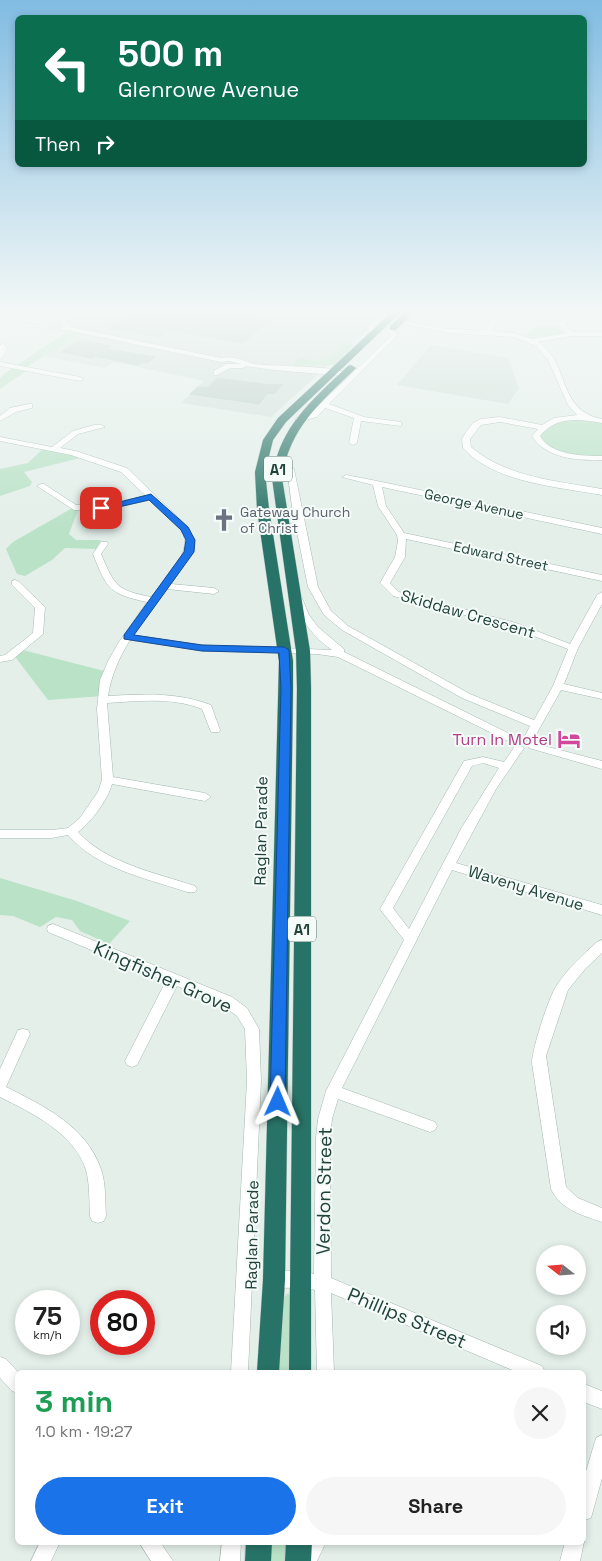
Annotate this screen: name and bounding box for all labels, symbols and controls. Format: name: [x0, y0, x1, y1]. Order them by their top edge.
text: 500 m: [118, 32, 223, 76]
icon: left: [35, 35, 100, 100]
text: Glenrowe Avenue: [118, 75, 299, 103]
icon: right: [91, 130, 119, 158]
text: Then: [35, 132, 81, 157]
road number: A1: [264, 456, 292, 482]
street label: George Avenue: [423, 485, 525, 523]
pin: [80, 487, 122, 529]
icon: arrive: [87, 494, 115, 522]
place label: Gateway Church of Christ: [240, 503, 350, 537]
church icon: Gateway Church of Christ: [211, 507, 237, 533]
street label: Edward Street: [452, 537, 550, 575]
street label: Skiddaw Crescent: [398, 585, 538, 643]
hotel icon: Turn In Motel: [556, 726, 582, 752]
place label: Turn In Motel: [452, 729, 552, 750]
street label: Raglan Parade: [250, 776, 272, 886]
street label: Waveny Avenue: [465, 860, 587, 916]
road number: A1: [288, 916, 316, 942]
street label: Kingfisher Grove: [90, 935, 236, 1019]
position arrow: [251, 1075, 303, 1127]
street label: Verdon Street: [310, 1127, 338, 1255]
street label: Raglan Parade: [241, 1180, 263, 1290]
north arrow: [536, 1245, 586, 1295]
map controls: [536, 1245, 586, 1355]
street label: Phillips Street: [344, 1282, 470, 1354]
speed limit sign: 80: [90, 1290, 155, 1355]
text: 75: [33, 1300, 62, 1332]
button: sound: [536, 1305, 586, 1355]
text: km/h: [33, 1327, 62, 1343]
text: 3 min: [35, 1382, 113, 1421]
button: close: [514, 1387, 566, 1439]
text: 1.0 km · 19:27: [35, 1421, 133, 1442]
button: Exit: [35, 1477, 296, 1535]
button: Share: [306, 1477, 566, 1535]

